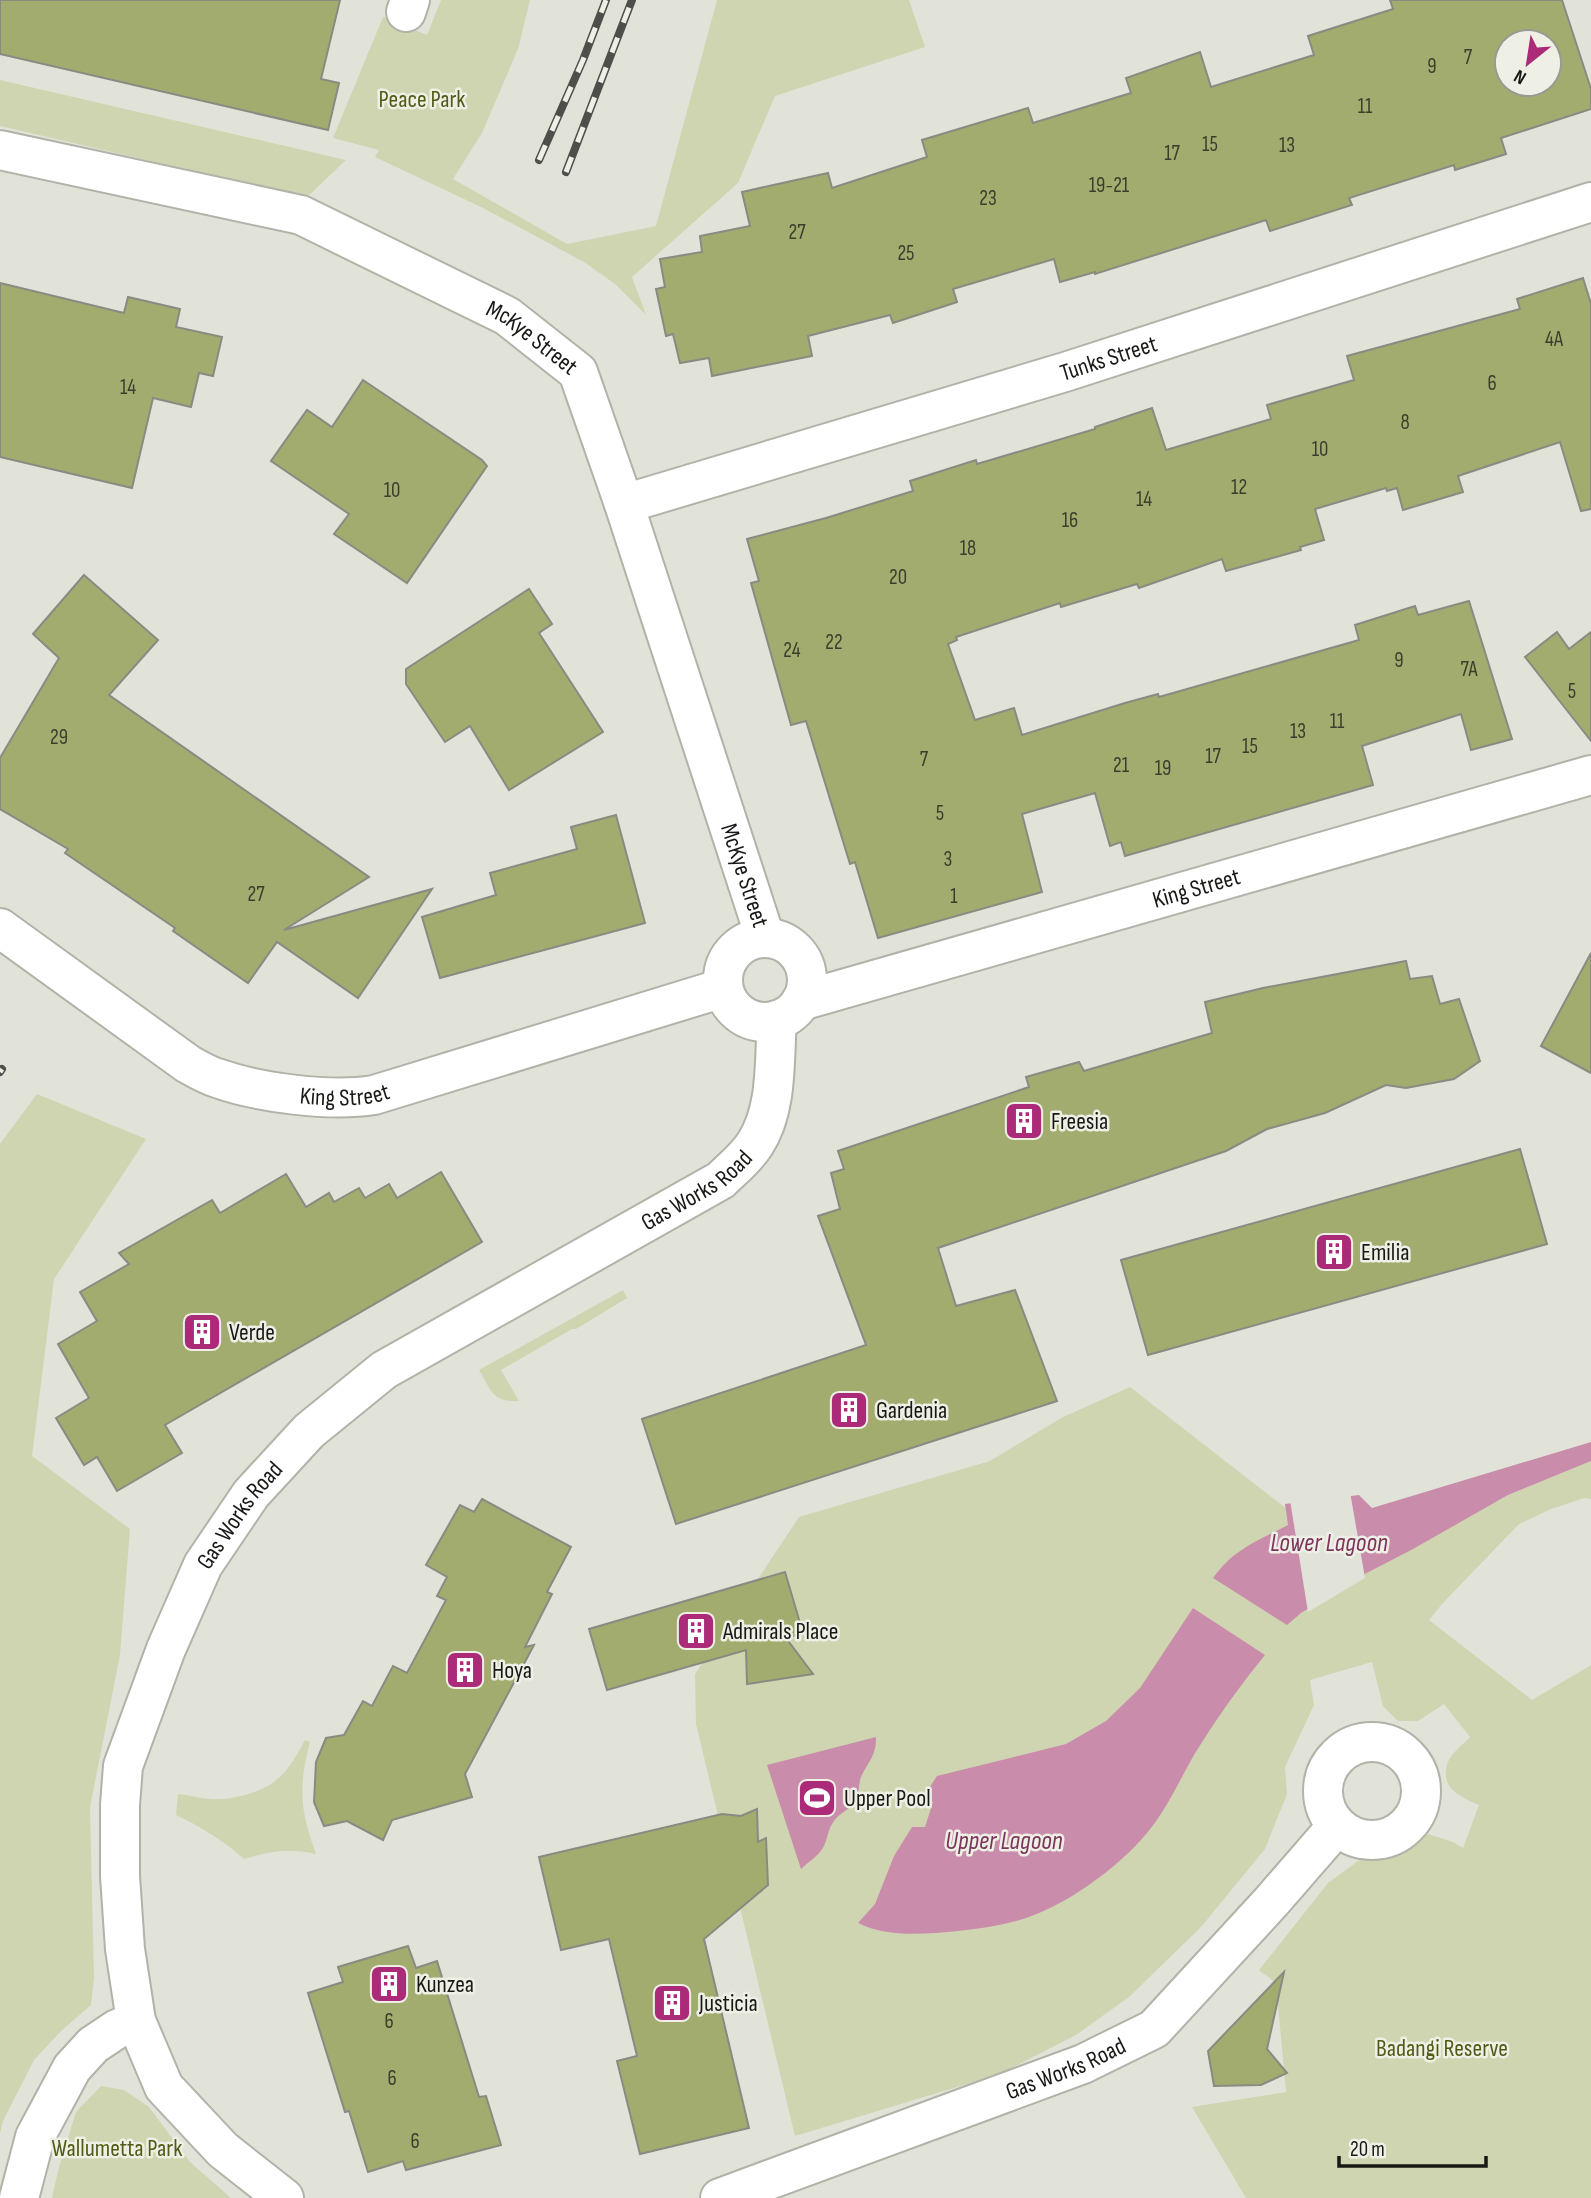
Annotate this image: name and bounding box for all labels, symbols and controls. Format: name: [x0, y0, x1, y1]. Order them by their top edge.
north arrow: [1493, 28, 1563, 98]
house number: 7: [1464, 45, 1473, 70]
house number: 9: [1427, 54, 1437, 79]
text: N: [1510, 64, 1530, 89]
park label: Peace Park: [378, 85, 466, 114]
house number: 11: [1358, 94, 1373, 119]
house number: 15: [1202, 132, 1218, 157]
house number: 13: [1279, 133, 1295, 158]
house number: 17: [1164, 141, 1180, 166]
house number: 19-21: [1089, 173, 1130, 198]
house number: 23: [979, 186, 997, 211]
house number: 27: [788, 220, 806, 245]
house number: 25: [897, 241, 915, 266]
street label: McKye Street: [482, 294, 584, 381]
house number: 4A: [1545, 327, 1564, 352]
street label: Tunks Street: [1057, 329, 1161, 387]
house number: 6: [1487, 371, 1497, 396]
house number: 14: [120, 375, 136, 400]
house number: 8: [1400, 410, 1410, 435]
house number: 10: [1312, 437, 1328, 462]
house number: 12: [1231, 475, 1247, 500]
house number: 10: [384, 478, 400, 503]
house number: 14: [1136, 487, 1152, 512]
house number: 16: [1062, 508, 1078, 533]
house number: 18: [960, 536, 976, 561]
house number: 20: [889, 565, 907, 590]
house number: 22: [825, 630, 843, 655]
house number: 24: [783, 638, 801, 663]
house number: 9: [1394, 648, 1404, 673]
house number: 7A: [1460, 657, 1479, 682]
house number: 5: [1568, 679, 1576, 704]
house number: 11: [1330, 709, 1345, 734]
house number: 13: [1290, 719, 1306, 744]
house number: 29: [50, 725, 68, 750]
house number: 15: [1242, 734, 1258, 759]
house number: 17: [1205, 744, 1221, 769]
house number: 7: [920, 747, 929, 772]
house number: 21: [1113, 753, 1130, 778]
house number: 19: [1155, 756, 1171, 781]
house number: 5: [936, 801, 944, 826]
street label: McKye Street: [714, 820, 775, 931]
house number: 3: [944, 847, 952, 872]
street label: King Street: [1149, 862, 1243, 914]
house number: 27: [247, 882, 265, 907]
house number: 1: [950, 884, 958, 909]
street label: King Street: [299, 1077, 393, 1112]
building icon: Freesia: [1003, 1100, 1045, 1142]
place label: Freesia: [1051, 1107, 1108, 1136]
street label: Gas Works Road: [636, 1144, 758, 1237]
building icon: Emilia: [1313, 1231, 1355, 1273]
place label: Emilia: [1361, 1238, 1409, 1267]
building icon: Verde: [181, 1311, 223, 1353]
place label: Verde: [229, 1318, 275, 1347]
building icon: Gardenia: [828, 1389, 870, 1431]
place label: Gardenia: [876, 1396, 947, 1425]
street label: Gas Works Road: [190, 1455, 288, 1575]
water label: Lower Lagoon: [1270, 1528, 1388, 1559]
building icon: Admirals Place: [675, 1610, 717, 1652]
place label: Admirals Place: [722, 1617, 838, 1646]
building icon: Hoya: [444, 1649, 486, 1691]
place label: Hoya: [492, 1656, 532, 1685]
sports icon: Upper Pool: [796, 1777, 838, 1819]
place label: Upper Pool: [844, 1784, 931, 1813]
water label: Upper Lagoon: [945, 1826, 1063, 1857]
building icon: Kunzea: [368, 1963, 410, 2005]
place label: Kunzea: [416, 1970, 474, 1999]
building icon: Justicia: [651, 1982, 693, 2024]
place label: Justicia: [698, 1989, 758, 2018]
house number: 6: [384, 2009, 394, 2034]
street label: Gas Works Road: [1002, 2031, 1130, 2106]
park label: Badangi Reserve: [1376, 2034, 1508, 2063]
house number: 6: [387, 2066, 397, 2091]
scale bar: [1339, 2124, 1486, 2168]
house number: 6: [410, 2129, 420, 2154]
park label: Wallumetta Park: [52, 2134, 182, 2163]
text: 20 m: [1350, 2137, 1385, 2162]

